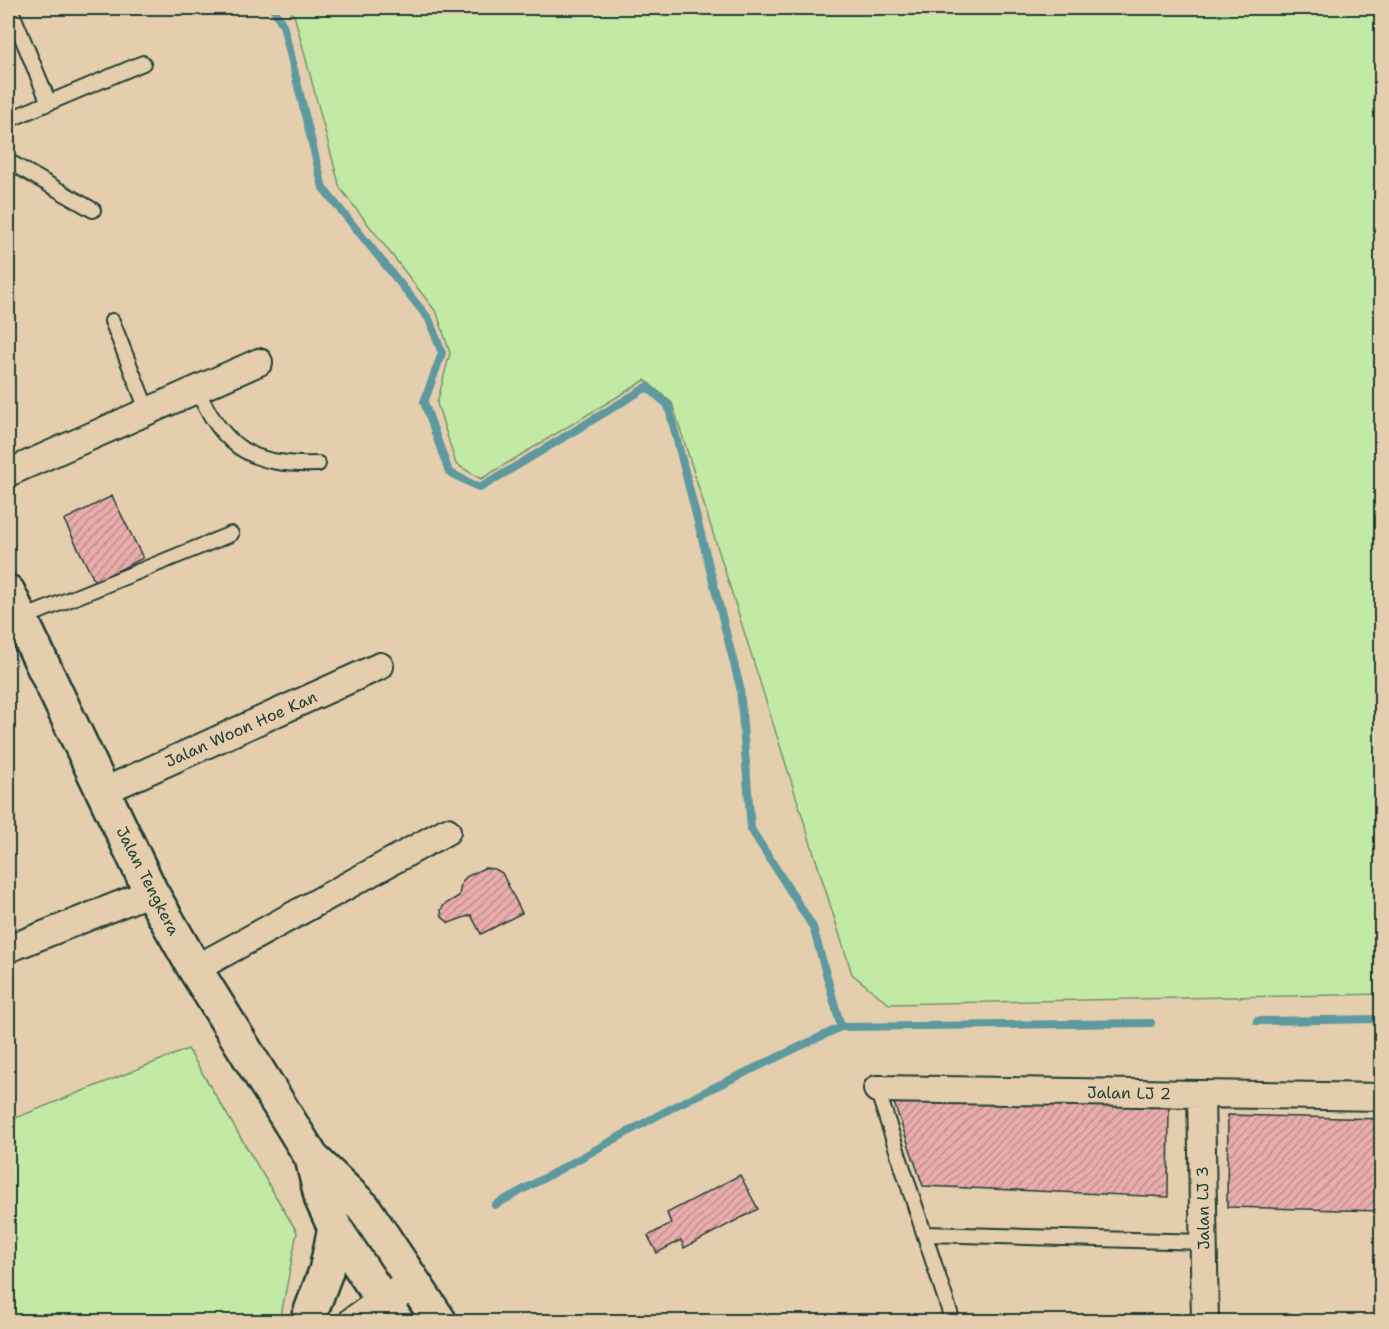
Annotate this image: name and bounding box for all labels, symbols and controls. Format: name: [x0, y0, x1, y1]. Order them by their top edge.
street label: Jalan Woon Hoe Kan: [162, 686, 320, 772]
street label: Jalan Tengkera: [112, 823, 184, 939]
street label: Jalan LJ 2: [1087, 1082, 1171, 1104]
street label: Jalan LJ 3: [1192, 1166, 1214, 1250]

